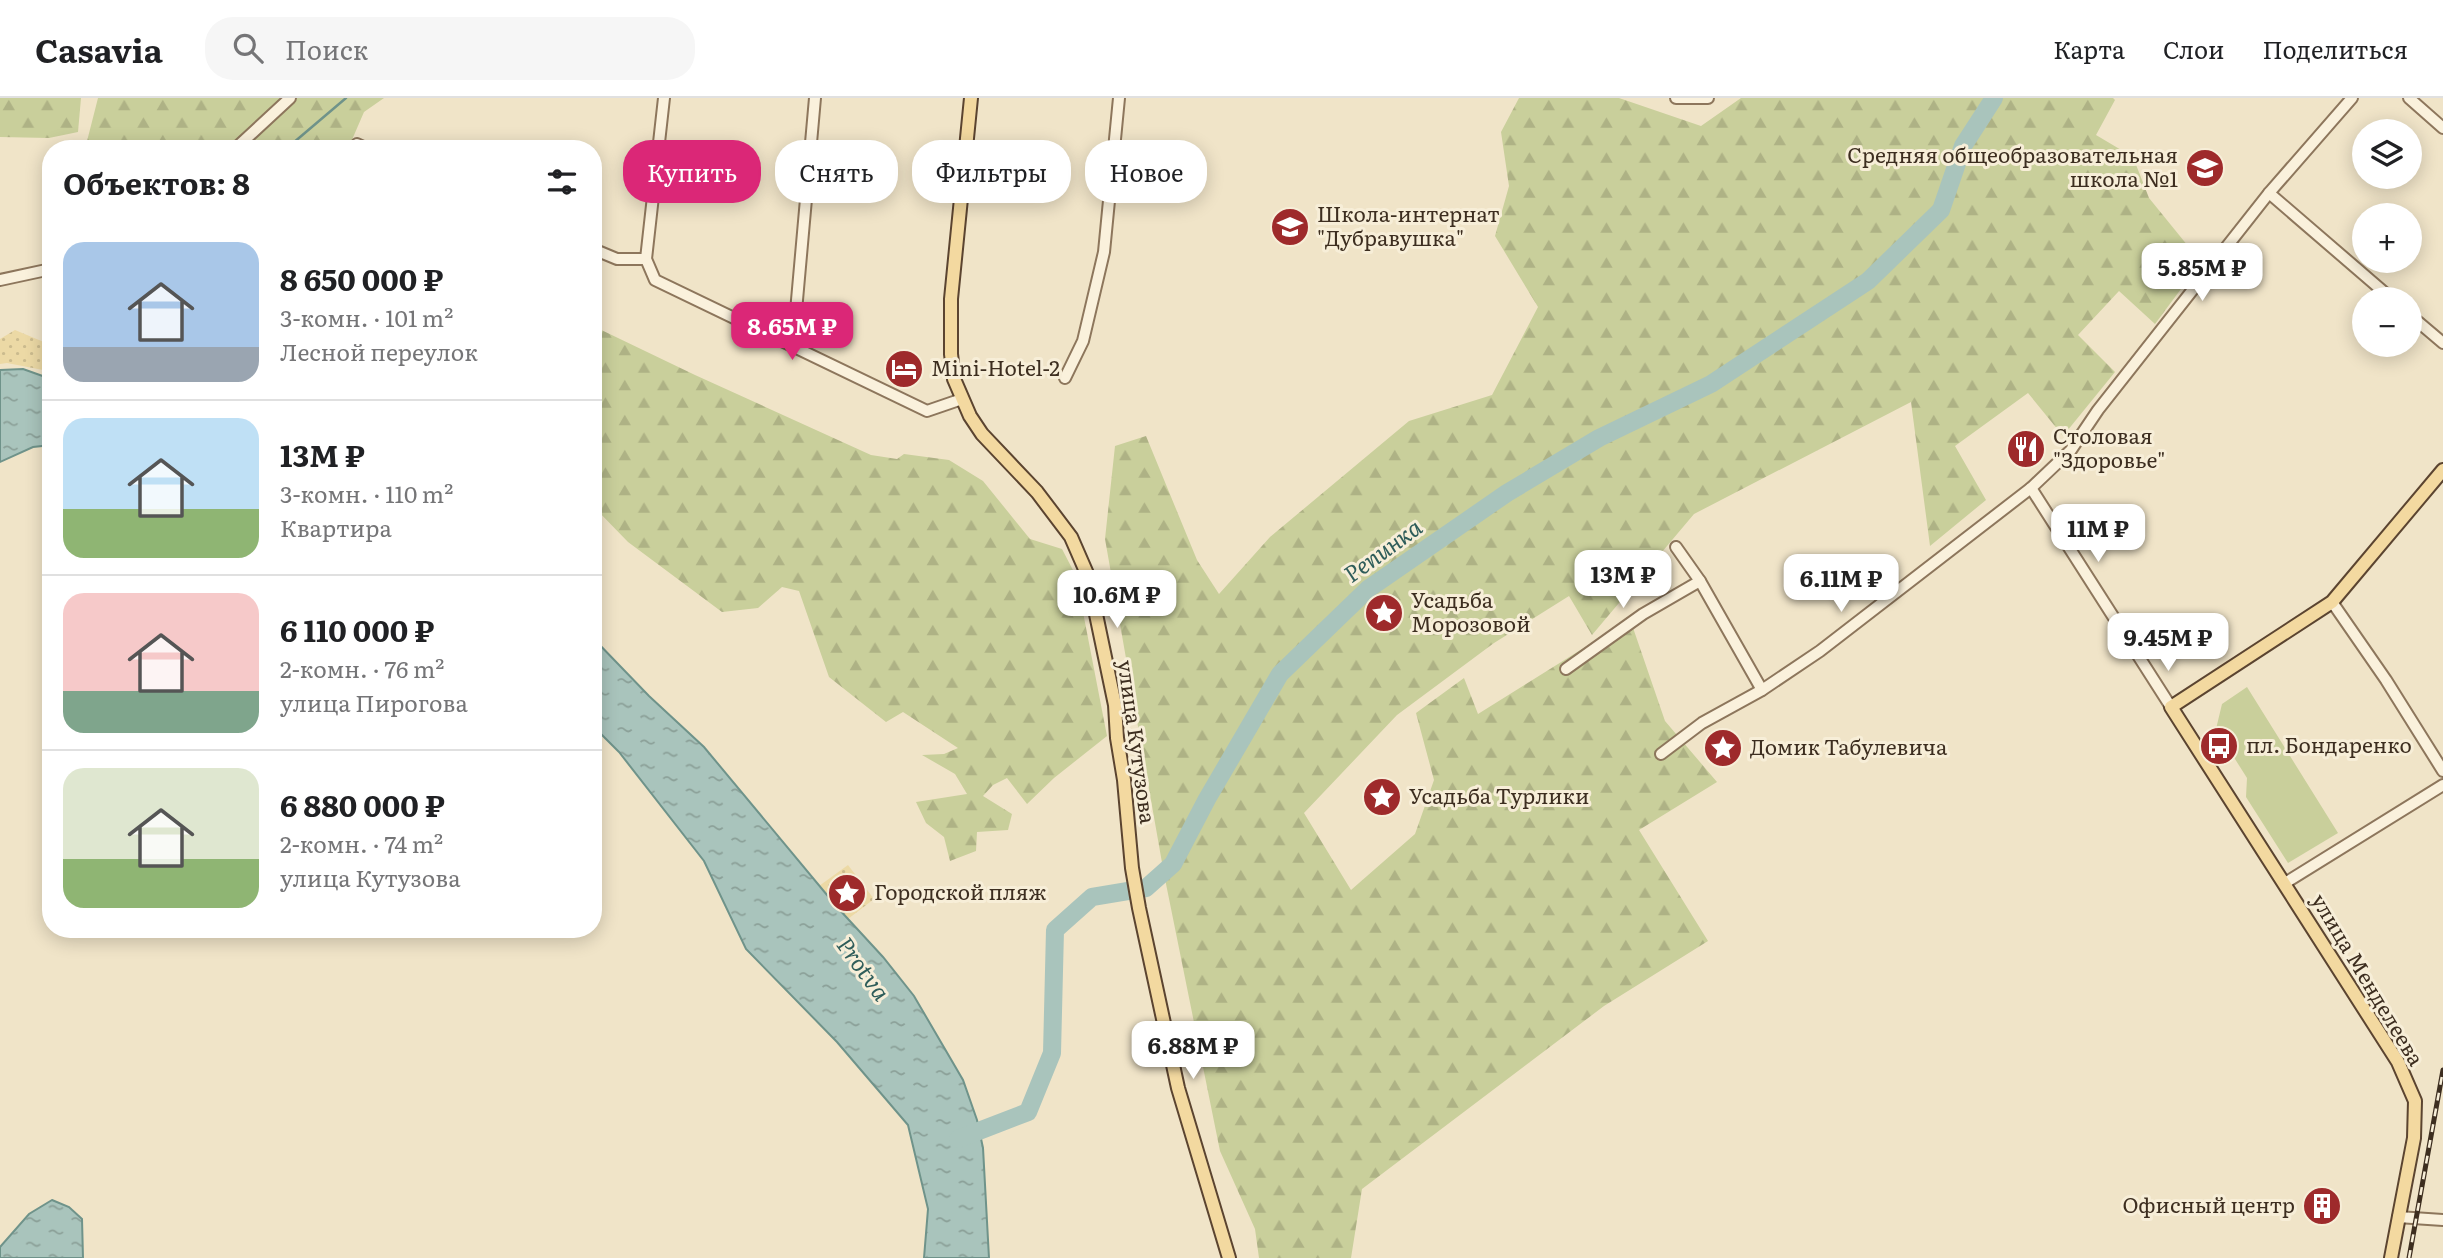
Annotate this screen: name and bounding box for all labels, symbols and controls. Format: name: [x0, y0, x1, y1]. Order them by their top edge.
search box: [205, 17, 695, 80]
text: Casavia: [35, 24, 163, 73]
icon: search: [229, 29, 267, 67]
text: Поиск: [285, 29, 368, 68]
text: Карта: [2053, 31, 2125, 66]
text: Слои: [2163, 31, 2224, 66]
text: Поделиться: [2262, 31, 2408, 66]
map controls: [2352, 119, 2422, 357]
button: layers: [2352, 119, 2422, 189]
place label: Средняя общеобразовательная школа №1: [1847, 138, 2178, 193]
chip: Купить: [623, 140, 761, 203]
chip: Снять: [775, 140, 898, 203]
chip: Фильтры: [912, 140, 1071, 203]
chip: Новое: [1085, 140, 1207, 203]
school or university icon: Средняя общеобразовательная школа №1: [2184, 147, 2226, 189]
text: Объектов: 8: [63, 160, 250, 204]
icon: filters: [543, 163, 581, 201]
place label: Школа-интернат "Дубравушка": [1317, 197, 1500, 252]
button: +: [2352, 203, 2422, 273]
school or university icon: Школа-интернат "Дубравушка": [1269, 206, 1311, 248]
pin: 5.85M ₽: [2137, 244, 2267, 303]
text: 5.85M ₽: [2158, 249, 2246, 283]
text: 8 650 000 ₽: [280, 256, 443, 300]
icon: home: [119, 270, 203, 354]
button: −: [2352, 287, 2422, 357]
text: 3-комн. · 101 m²: [280, 300, 453, 334]
pin: 8.65M ₽: [727, 302, 857, 362]
text: 8.65M ₽: [747, 308, 837, 342]
text: Лесной переулок: [280, 334, 478, 368]
hotel icon: Mini-Hotel-2: [883, 348, 925, 390]
place label: Mini-Hotel-2: [931, 351, 1060, 382]
place label: Столовая "Здоровье": [2053, 419, 2165, 474]
restaurant icon: Столовая "Здоровье": [2005, 428, 2047, 470]
text: 13M ₽: [280, 432, 365, 476]
icon: home: [119, 446, 203, 530]
text: 3-комн. · 110 m²: [280, 476, 453, 510]
pin: 11M ₽: [2049, 504, 2147, 564]
water label: Репинка: [1336, 509, 1428, 590]
text: Квартира: [280, 510, 392, 544]
text: 11M ₽: [2067, 510, 2129, 544]
pin: 13M ₽: [1574, 550, 1672, 610]
pin: 6.11M ₽: [1776, 554, 1906, 614]
text: 13M ₽: [1590, 556, 1656, 590]
text: 6.11M ₽: [1800, 560, 1882, 594]
pin: 10.6M ₽: [1052, 570, 1182, 630]
text: 10.6M ₽: [1073, 576, 1161, 610]
place label: Усадьба Морозовой: [1411, 583, 1531, 638]
place icon: Усадьба Морозовой: [1363, 592, 1405, 634]
text: 6 110 000 ₽: [280, 607, 434, 651]
pin: 9.45M ₽: [2103, 614, 2233, 673]
text: 9.45M ₽: [2124, 619, 2212, 653]
icon: home: [119, 621, 203, 705]
text: 2-комн. · 76 m²: [280, 651, 445, 685]
street label: улица Кутузова: [1112, 658, 1165, 826]
text: улица Пирогова: [280, 685, 468, 719]
bus stop icon: пл. Бондаренко: [2198, 725, 2240, 767]
place icon: Домик Табулевича: [1702, 727, 1744, 769]
place label: пл. Бондаренко: [2246, 728, 2412, 759]
place label: Домик Табулевича: [1750, 730, 1948, 761]
place icon: Усадьба Турлики: [1361, 776, 1403, 818]
place label: Усадьба Турлики: [1409, 779, 1589, 810]
text: 6 880 000 ₽: [280, 782, 445, 826]
icon: home: [119, 796, 203, 880]
text: 2-комн. · 74 m²: [280, 826, 443, 860]
text: улица Кутузова: [280, 860, 461, 894]
place icon: Городской пляж: [826, 872, 868, 914]
place label: Городской пляж: [874, 875, 1046, 906]
street label: улица Менделеева: [2305, 887, 2433, 1071]
water label: Protva: [830, 929, 899, 1007]
pin: 6.88M ₽: [1128, 1021, 1258, 1081]
text: 6.88M ₽: [1148, 1027, 1238, 1061]
building icon: Офисный центр: [2301, 1185, 2343, 1227]
place label: Офисный центр: [2122, 1188, 2295, 1219]

